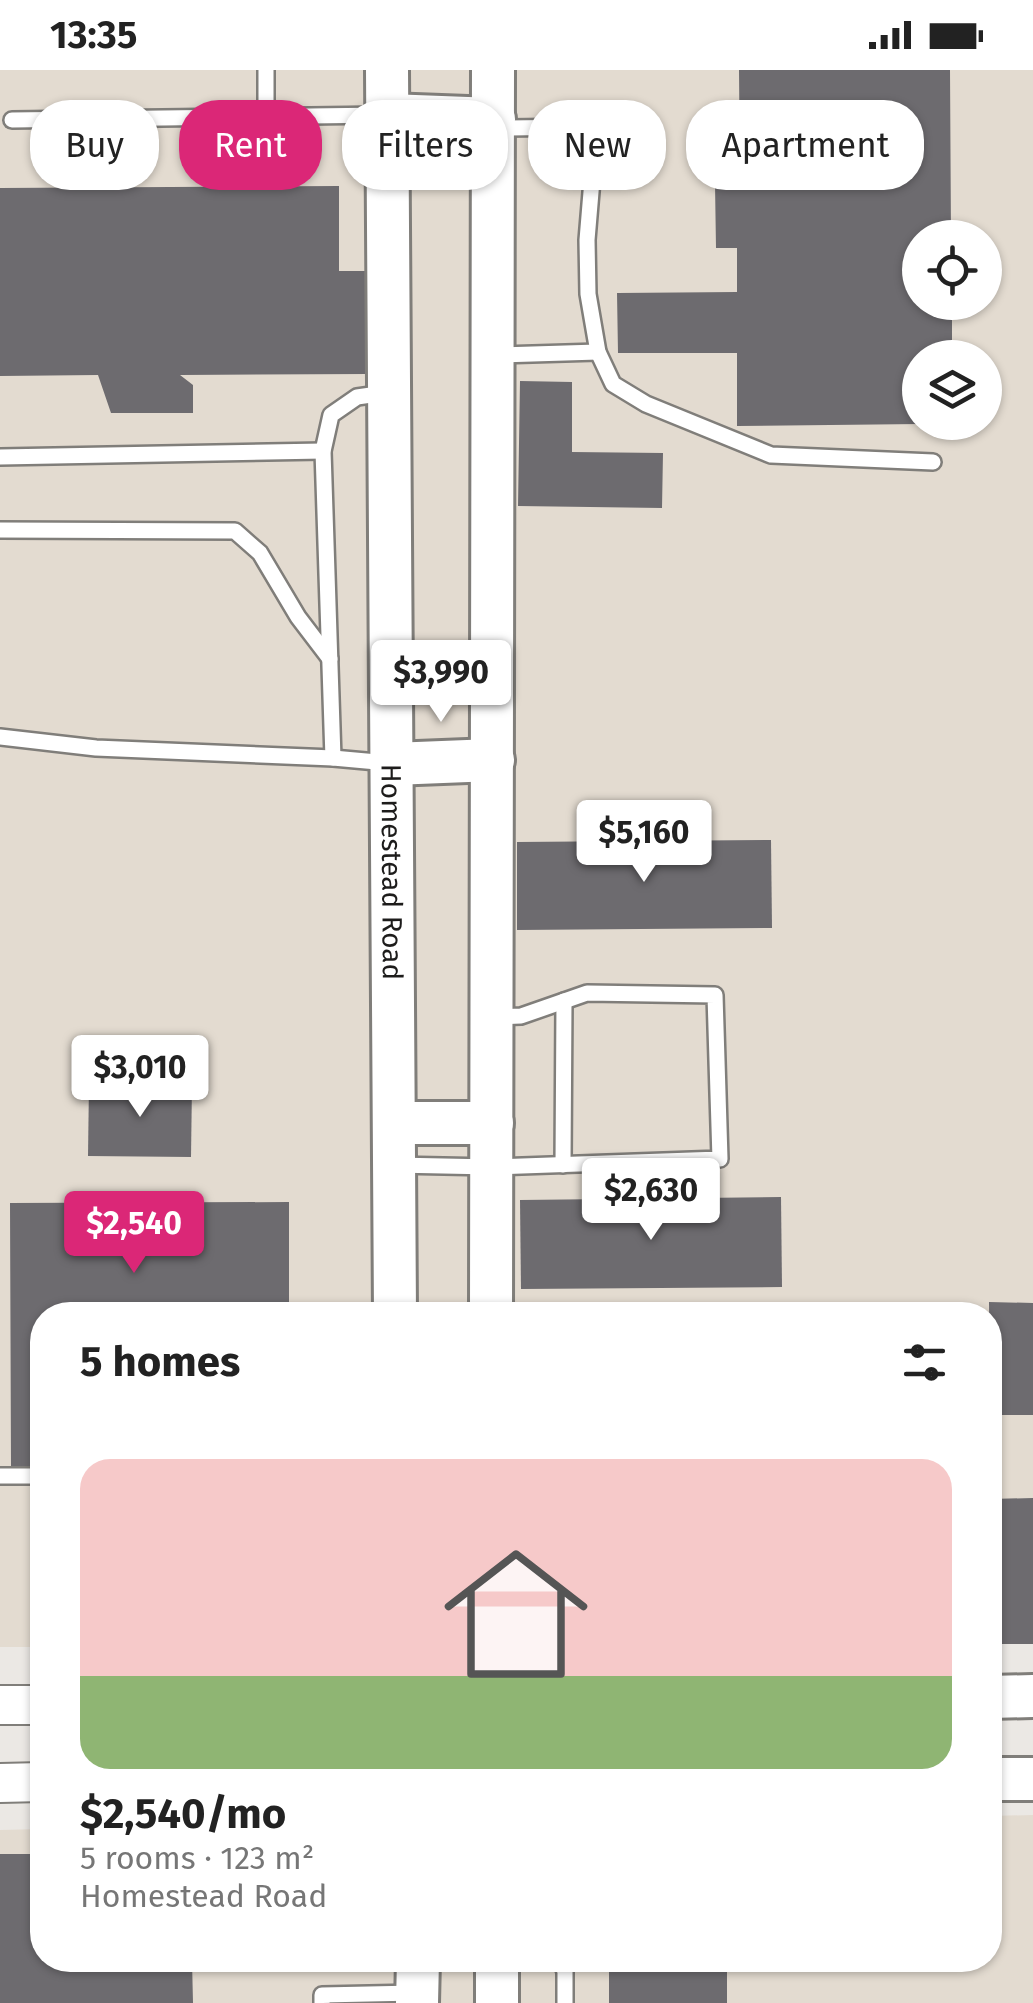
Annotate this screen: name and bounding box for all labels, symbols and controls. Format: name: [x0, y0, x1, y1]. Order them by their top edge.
text: 13:35: [50, 12, 137, 58]
chip: Buy: [30, 100, 159, 190]
chip: Rent: [179, 100, 322, 190]
chip: Filters: [342, 100, 508, 190]
chip: New: [528, 100, 666, 190]
chip: Apartment: [686, 100, 924, 190]
map controls: [902, 220, 1002, 440]
button: locate: [902, 220, 1002, 320]
button: layers: [902, 340, 1002, 440]
pin: $3,990: [360, 640, 522, 725]
text: $3,990: [393, 653, 489, 691]
street label: Homestead Road: [375, 764, 409, 980]
pin: $5,160: [563, 800, 725, 885]
text: $5,160: [599, 813, 689, 851]
pin: $3,010: [59, 1035, 221, 1120]
text: $3,010: [93, 1048, 187, 1086]
pin: $2,630: [570, 1158, 732, 1243]
text: $2,630: [604, 1171, 698, 1209]
pin: $2,540: [53, 1191, 215, 1276]
text: $2,540: [86, 1204, 182, 1242]
icon: filters: [897, 1335, 952, 1390]
text: 5 homes: [80, 1337, 240, 1387]
icon: home: [426, 1524, 606, 1704]
text: $2,540/mo: [80, 1789, 286, 1839]
text: 5 rooms · 123 m²: [80, 1839, 314, 1877]
text: Homestead Road: [80, 1877, 327, 1915]

